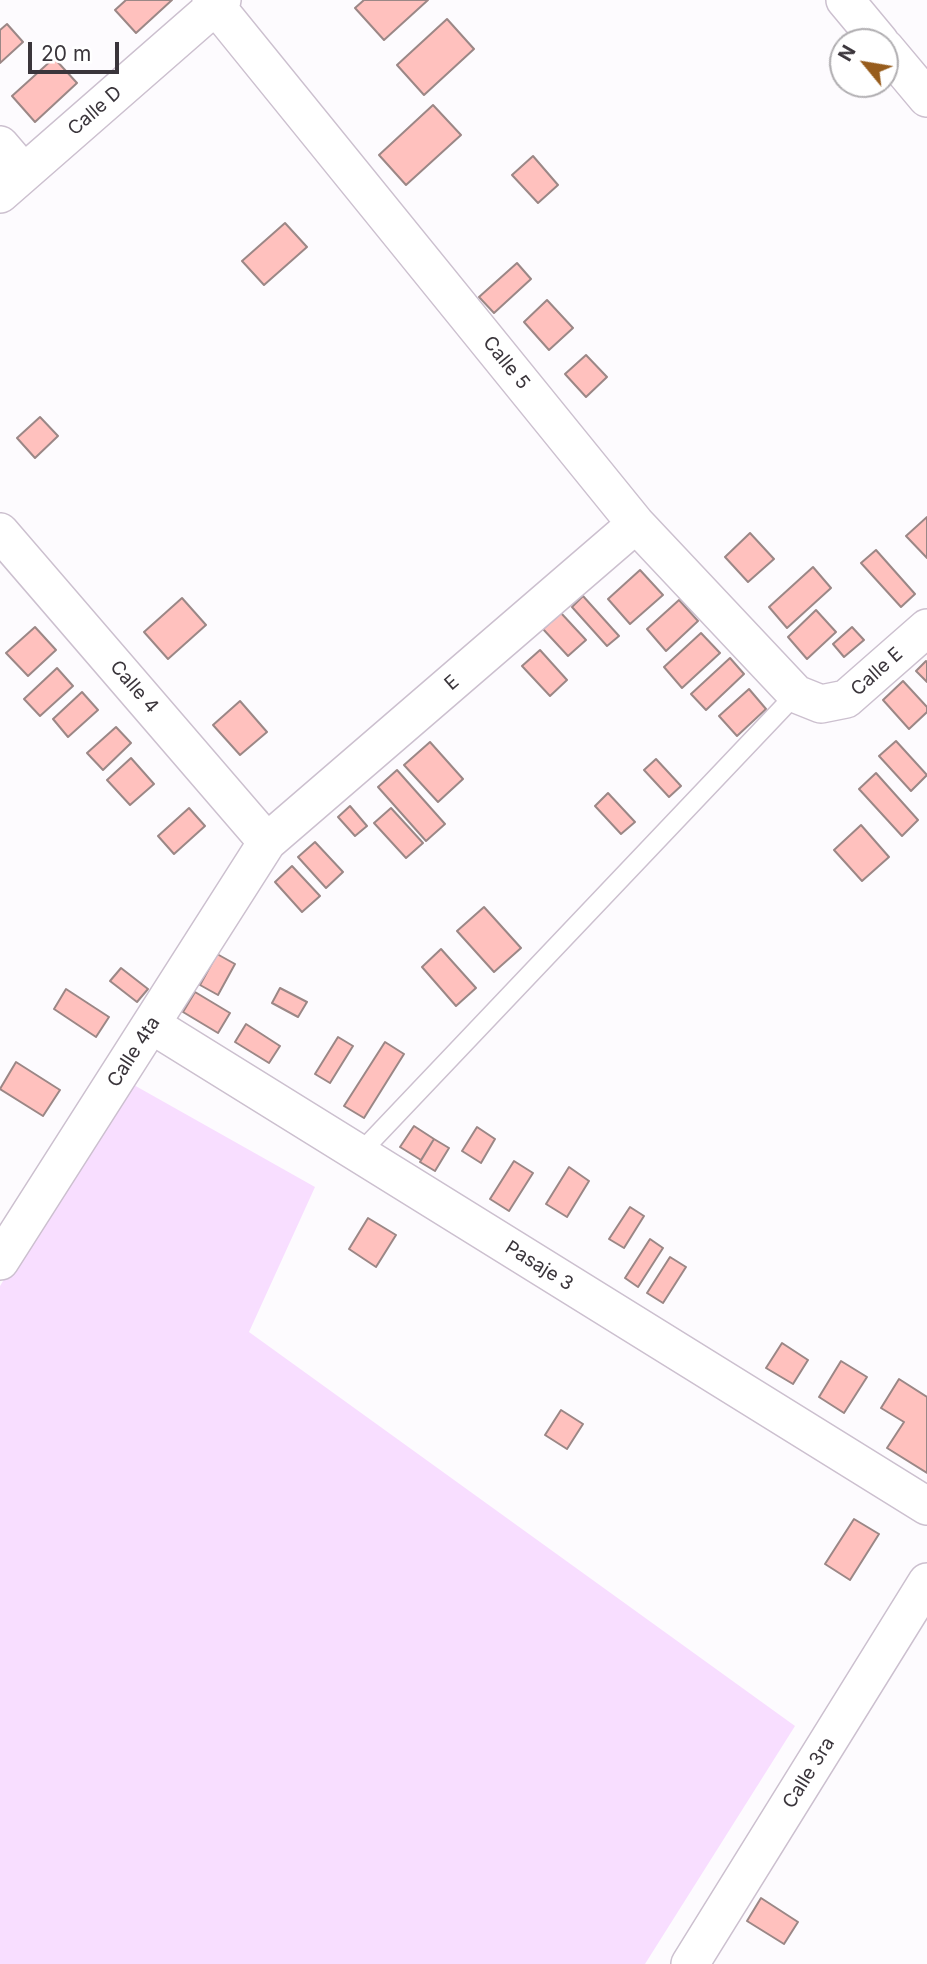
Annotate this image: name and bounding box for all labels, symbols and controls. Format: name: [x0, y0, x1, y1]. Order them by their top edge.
scale bar: [32, 28, 122, 72]
north arrow: [829, 28, 899, 98]
text: 20 m: [41, 41, 91, 66]
text: N: [834, 41, 861, 65]
street label: Calle D: [63, 81, 127, 141]
street label: Calle 5: [478, 332, 534, 394]
street label: Calle E: [846, 643, 908, 701]
street label: Calle 4: [105, 656, 163, 718]
street label: E: [440, 671, 464, 695]
street label: Calle 4ta: [103, 1012, 165, 1092]
street label: Pasaje 3: [501, 1236, 577, 1296]
street label: Calle 3ra: [778, 1733, 840, 1813]

